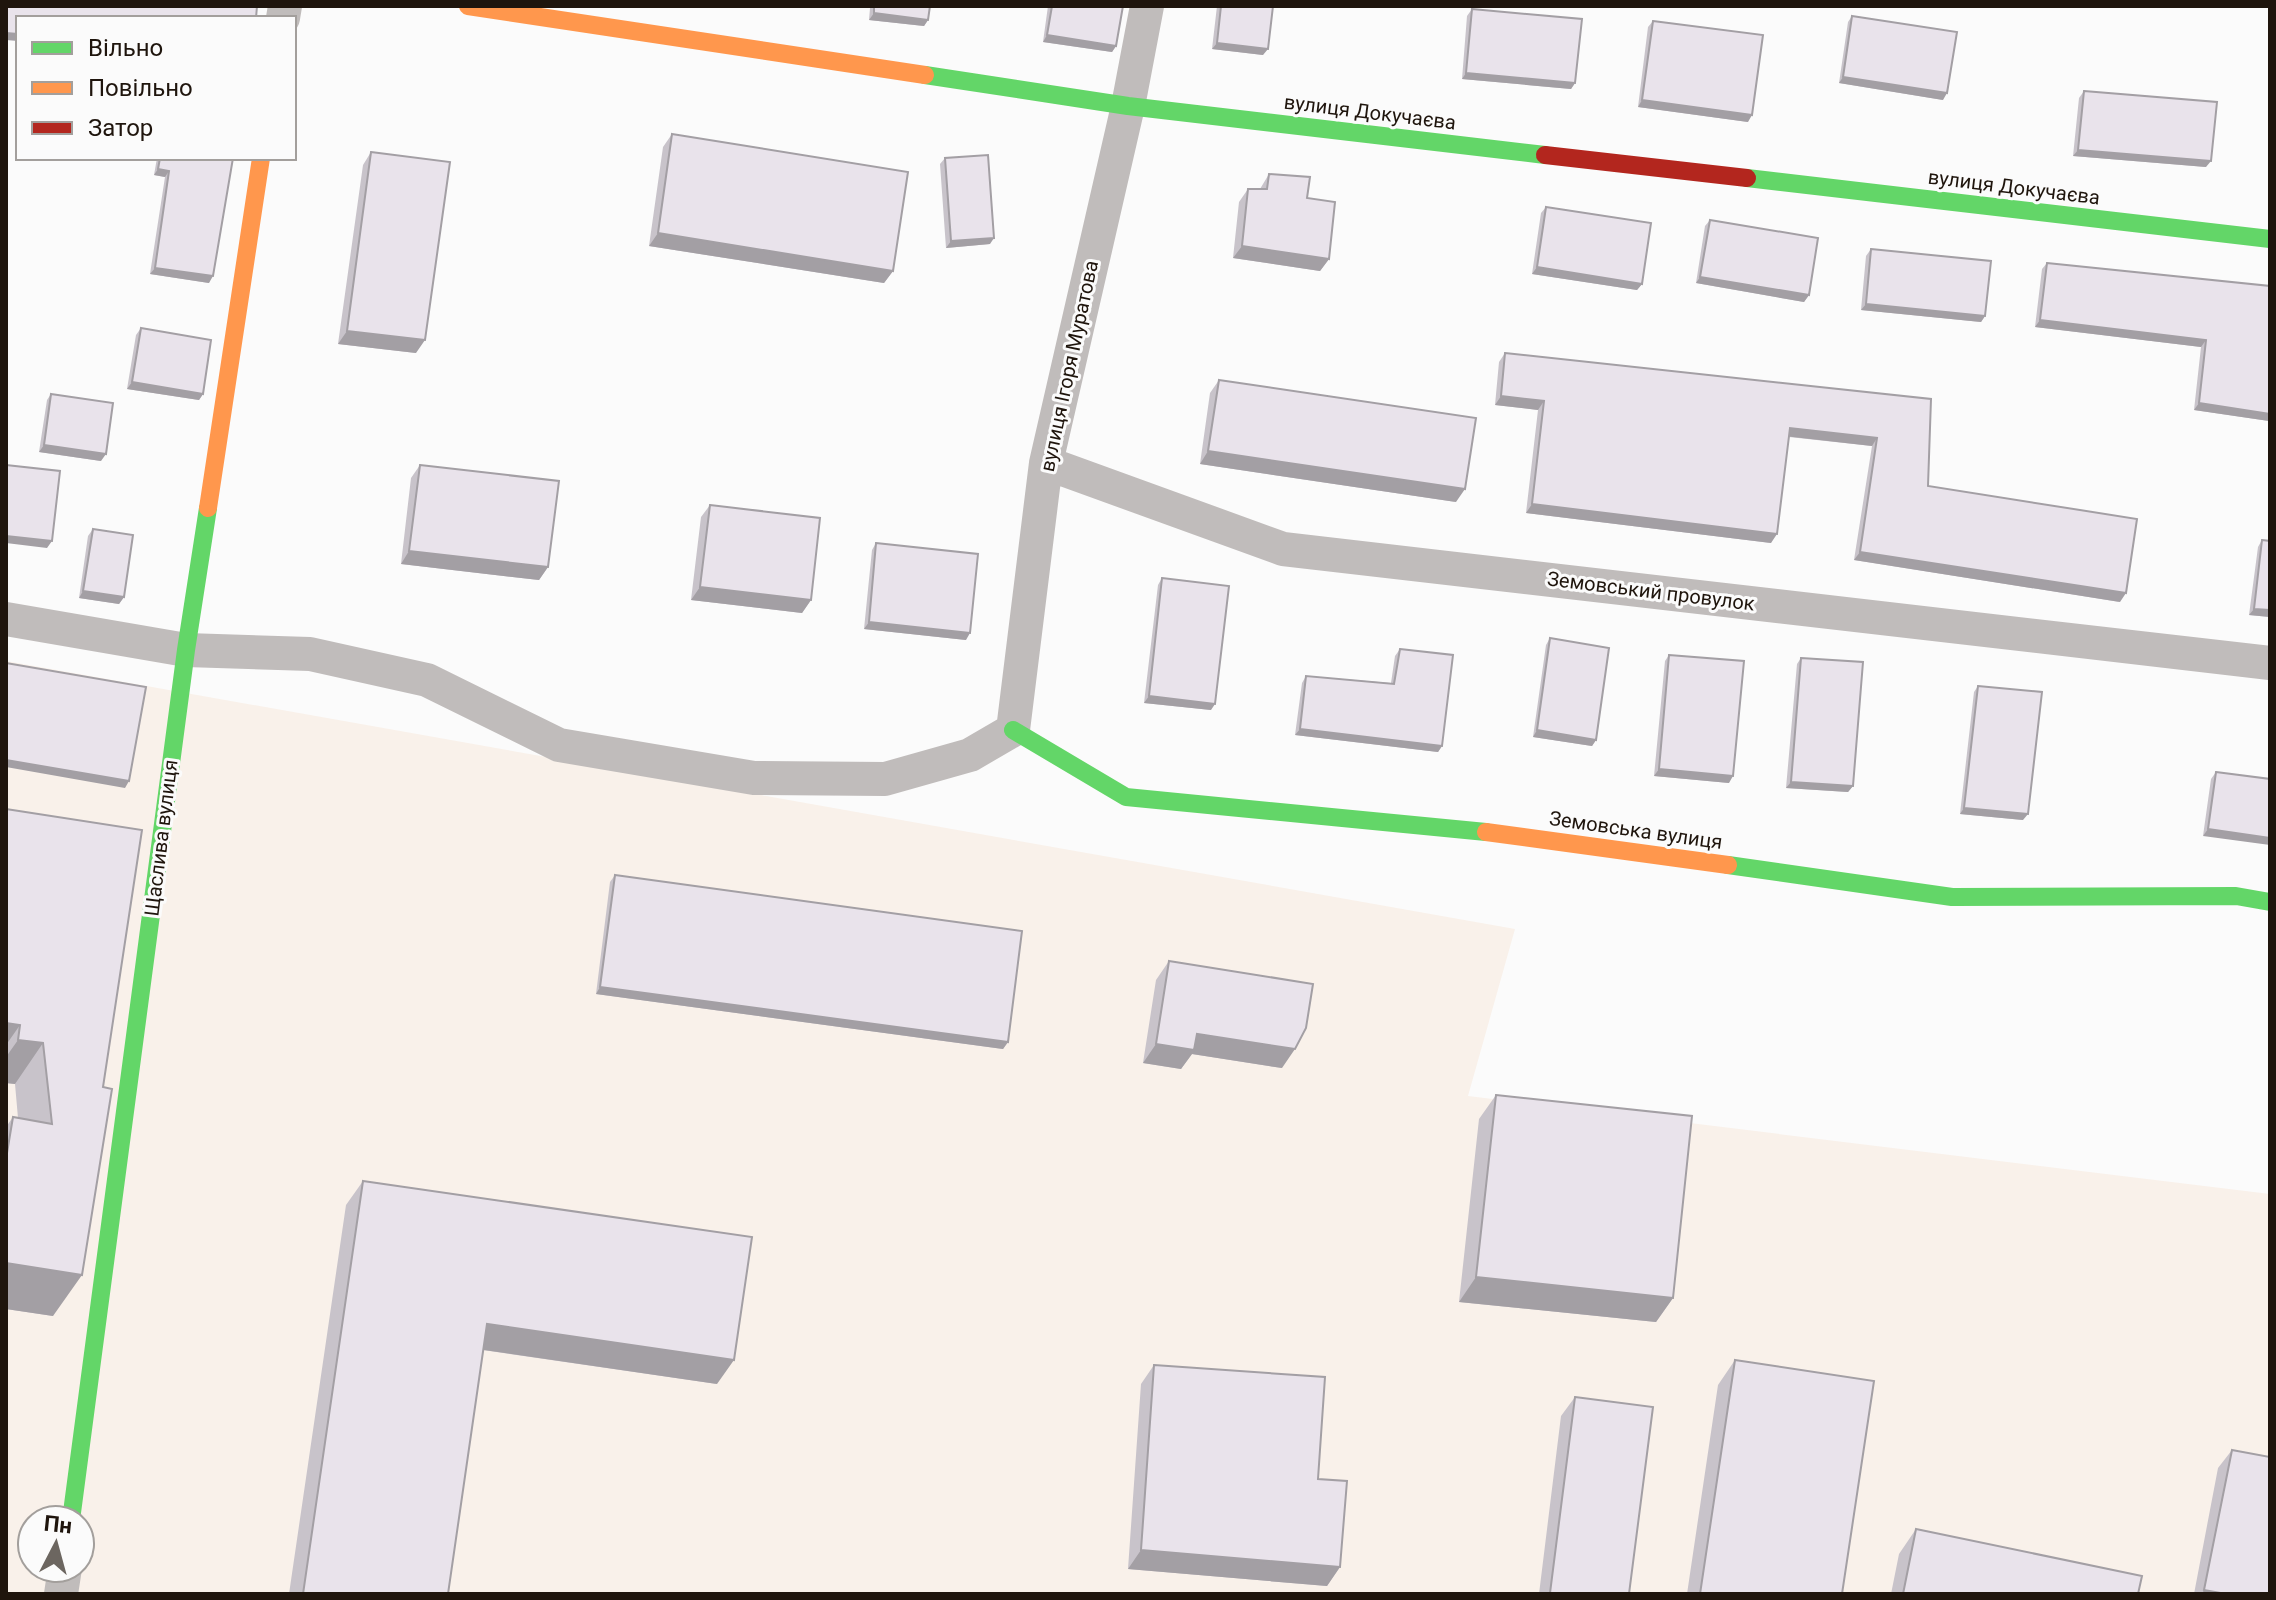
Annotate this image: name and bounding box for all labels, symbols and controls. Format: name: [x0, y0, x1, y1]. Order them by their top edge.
legend: [16, 16, 296, 160]
text: Вільно: [88, 34, 163, 62]
text: Повільно: [88, 74, 193, 102]
street label: вулиця Докучаєва: [1283, 90, 1457, 134]
text: Затор: [88, 114, 153, 142]
street label: вулиця Докучаєва: [1927, 165, 2101, 209]
street label: вулиця Ігоря Муратова: [1035, 258, 1103, 474]
street label: Земовський провулок: [1546, 566, 1756, 616]
street label: Щаслива вулиця: [139, 758, 183, 918]
street label: Земовська вулиця: [1548, 806, 1724, 854]
north arrow: [16, 1504, 96, 1584]
text: Пн: [43, 1511, 73, 1539]

